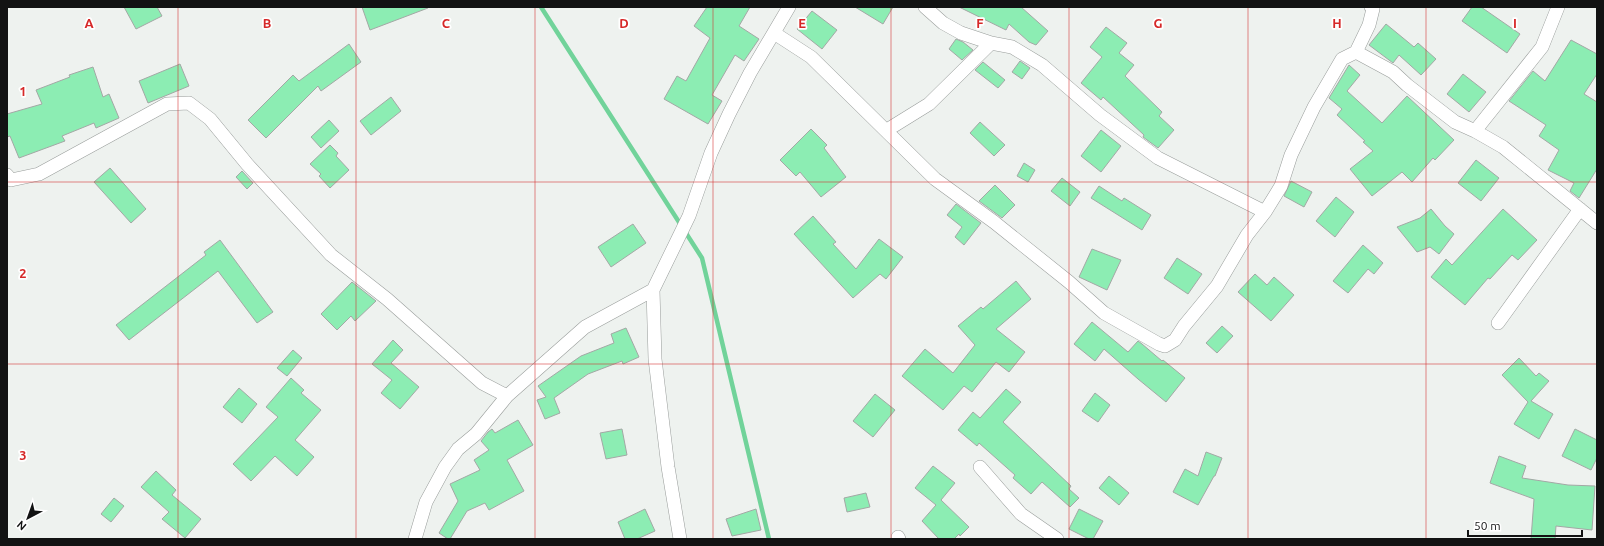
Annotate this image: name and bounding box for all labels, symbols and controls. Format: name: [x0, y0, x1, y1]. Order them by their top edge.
text: A: [84, 16, 94, 30]
text: B: [263, 16, 272, 30]
text: C: [442, 16, 451, 30]
text: D: [619, 16, 629, 30]
text: E: [798, 16, 806, 30]
text: F: [976, 16, 984, 30]
text: G: [1154, 16, 1163, 30]
text: H: [1332, 16, 1342, 30]
text: I: [1513, 16, 1517, 30]
text: 1: [19, 84, 27, 98]
text: 2: [19, 266, 27, 280]
text: 3: [19, 448, 27, 462]
north arrow: [8, 498, 48, 538]
scale bar: [1468, 512, 1582, 538]
text: N: [14, 518, 28, 533]
text: 50 m: [1474, 519, 1501, 532]

